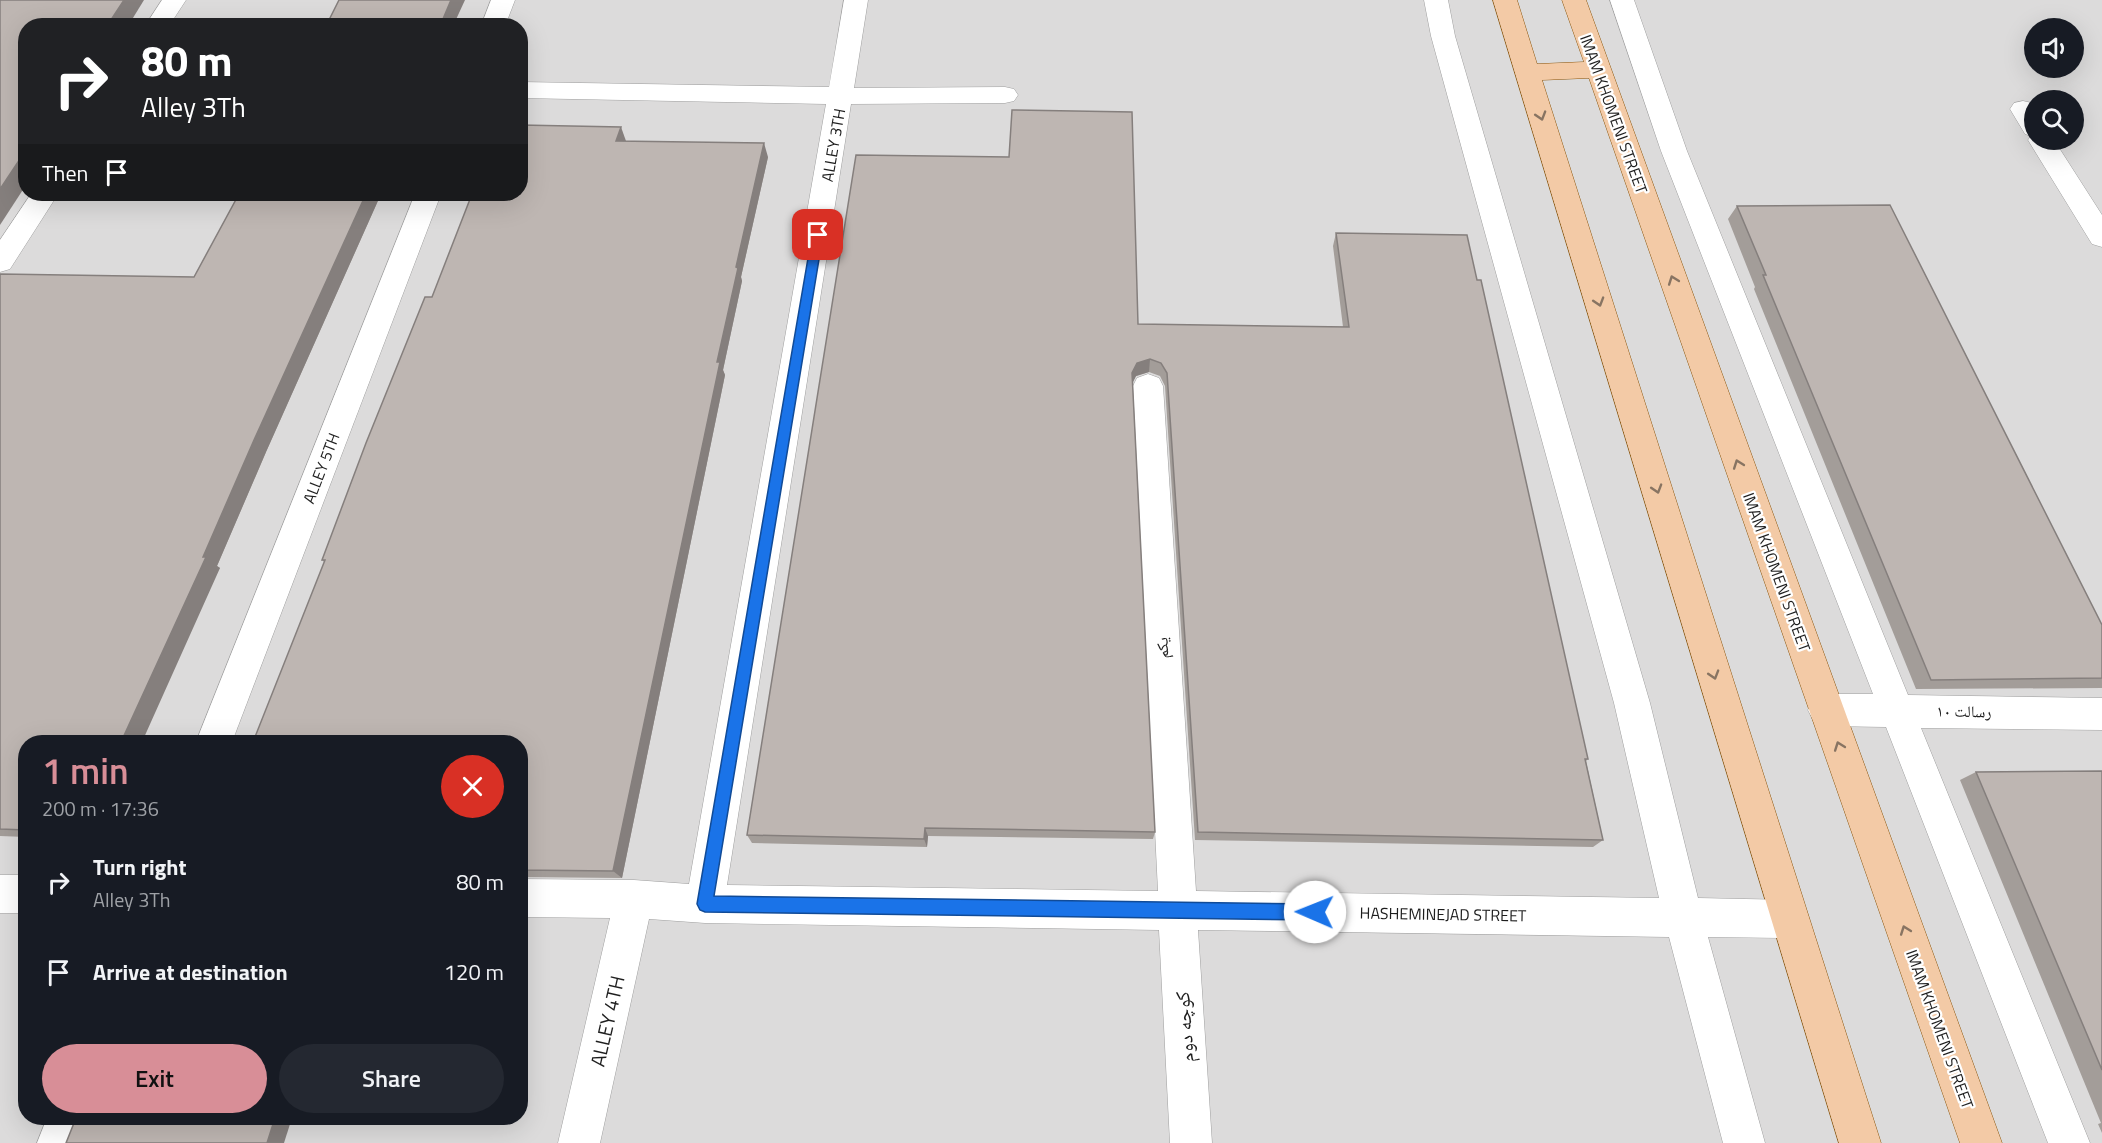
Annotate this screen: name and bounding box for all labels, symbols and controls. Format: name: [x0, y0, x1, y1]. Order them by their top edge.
map controls: [2024, 18, 2084, 150]
button: sound: [2024, 18, 2084, 78]
text: 80 m: [141, 28, 233, 92]
street label: IMAM KHOMENI STREET: [1574, 31, 1654, 198]
icon: right: [42, 42, 120, 120]
text: Alley 3Th: [141, 86, 246, 127]
button: search: [2024, 90, 2084, 150]
street label: ALLEY 3TH: [815, 106, 851, 184]
one-way arrow: [1534, 110, 1546, 121]
text: Then: [42, 156, 88, 190]
icon: arrive: [100, 156, 133, 189]
pin: [792, 209, 843, 260]
icon: arrive: [801, 218, 834, 251]
one-way arrow: [1668, 275, 1681, 286]
one-way arrow: [1592, 296, 1604, 307]
street label: ALLEY 5TH: [297, 429, 345, 507]
one-way arrow: [1733, 459, 1746, 469]
one-way arrow: [1649, 483, 1662, 494]
street label: IMAM KHOMENI STREET: [1737, 489, 1817, 656]
street label: یکم: [1149, 637, 1175, 659]
one-way arrow: [1707, 669, 1719, 680]
street label: رسالت ۱۰: [1936, 699, 1992, 723]
one-way arrow: [1834, 741, 1846, 752]
text: 1 min: [42, 743, 129, 798]
button: close: [441, 755, 504, 818]
text: 200 m · 17:36: [42, 793, 159, 824]
text: Turn right: [93, 850, 187, 884]
text: 80 m: [456, 865, 504, 899]
icon: right: [42, 866, 75, 899]
position arrow: [1283, 880, 1347, 944]
text: Alley 3Th: [93, 884, 171, 915]
street label: HASHEMINEJAD STREET: [1359, 901, 1527, 927]
one-way arrow: [1899, 925, 1912, 936]
street label: IMAM KHOMENI STREET: [1900, 946, 1980, 1113]
text: Arrive at destination: [93, 955, 288, 989]
text: 120 m: [444, 955, 504, 989]
icon: arrive: [42, 956, 75, 989]
street label: ALLEY 4TH: [581, 972, 633, 1070]
street label: کوچه دوم: [1166, 990, 1202, 1064]
button: Exit: [42, 1044, 267, 1113]
button: Share: [279, 1044, 504, 1113]

